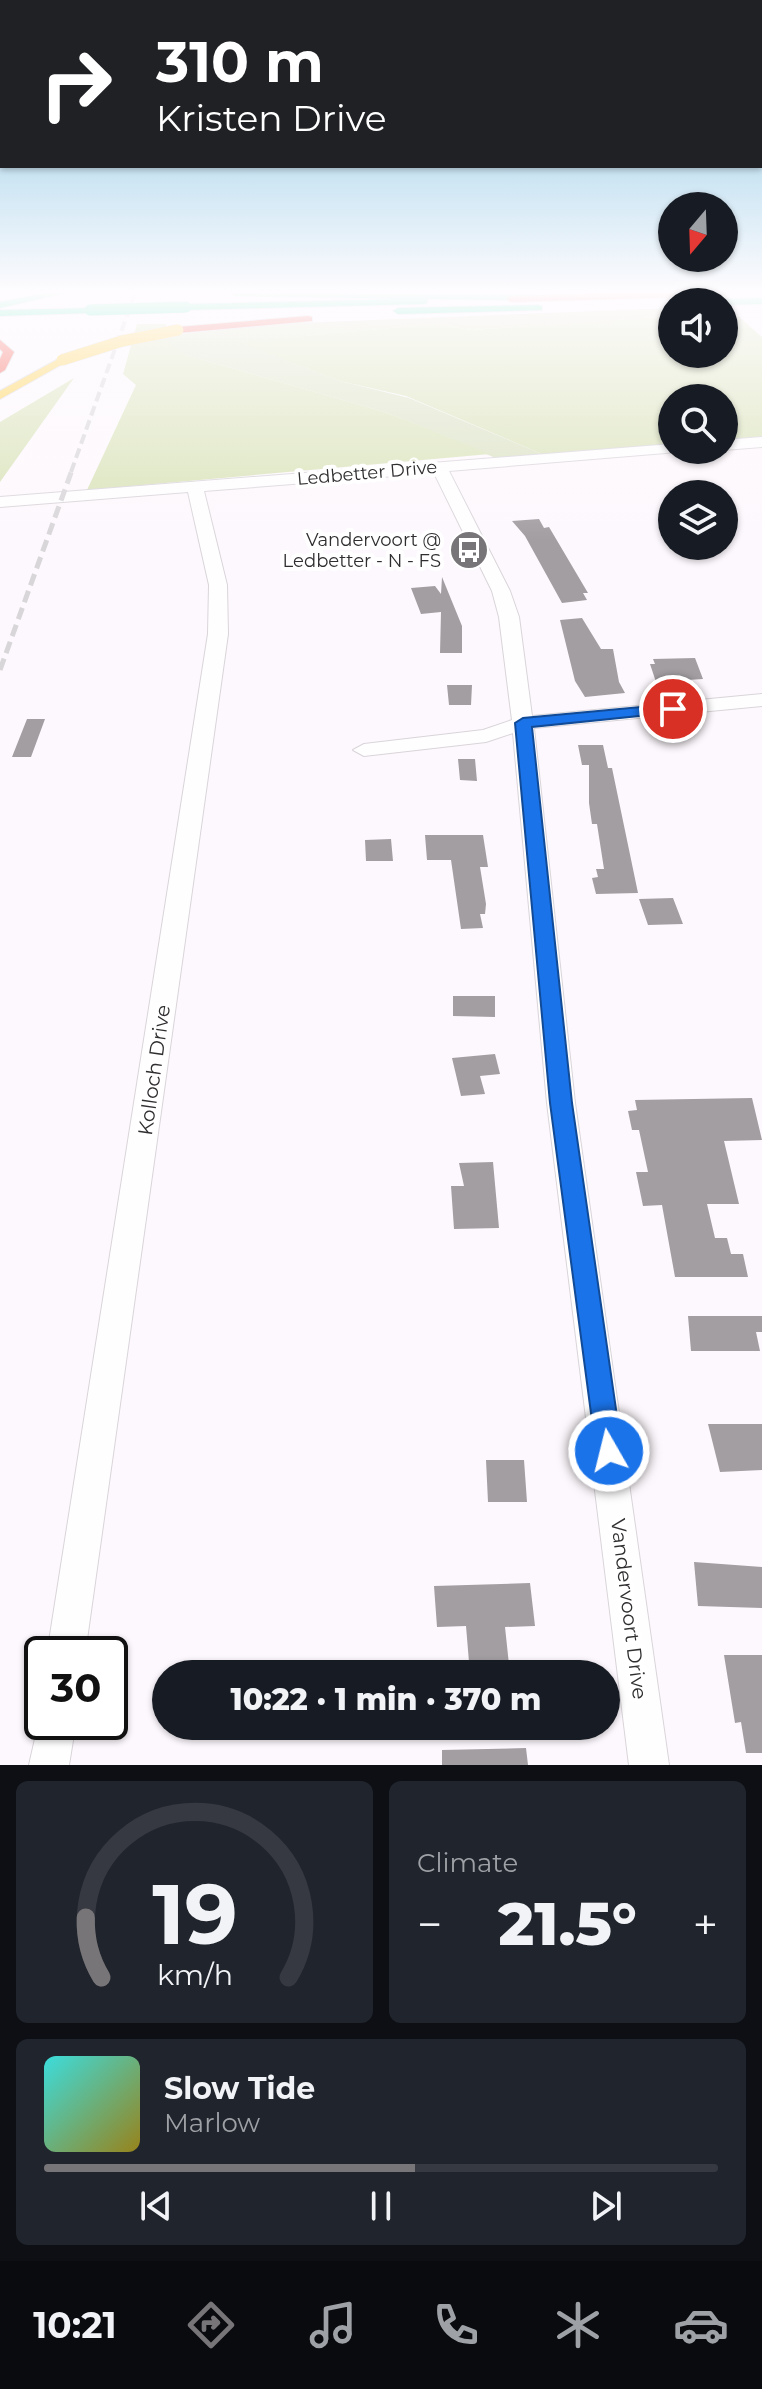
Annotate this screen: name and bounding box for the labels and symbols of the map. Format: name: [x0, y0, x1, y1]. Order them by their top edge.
north arrow: [658, 192, 738, 272]
street label: Ledbetter Drive: [296, 456, 438, 490]
place label: Vandervoort @ Ledbetter - N - FS: [283, 529, 441, 572]
bus stop icon: Vandervoort @ Ledbetter - N - FS: [448, 529, 490, 571]
pin: [639, 675, 707, 743]
street label: Kolloch Drive: [133, 1003, 175, 1137]
position arrow: [567, 1409, 651, 1493]
street label: Vandervoort Drive: [606, 1517, 652, 1701]
speed limit sign: 30: [24, 1636, 128, 1740]

